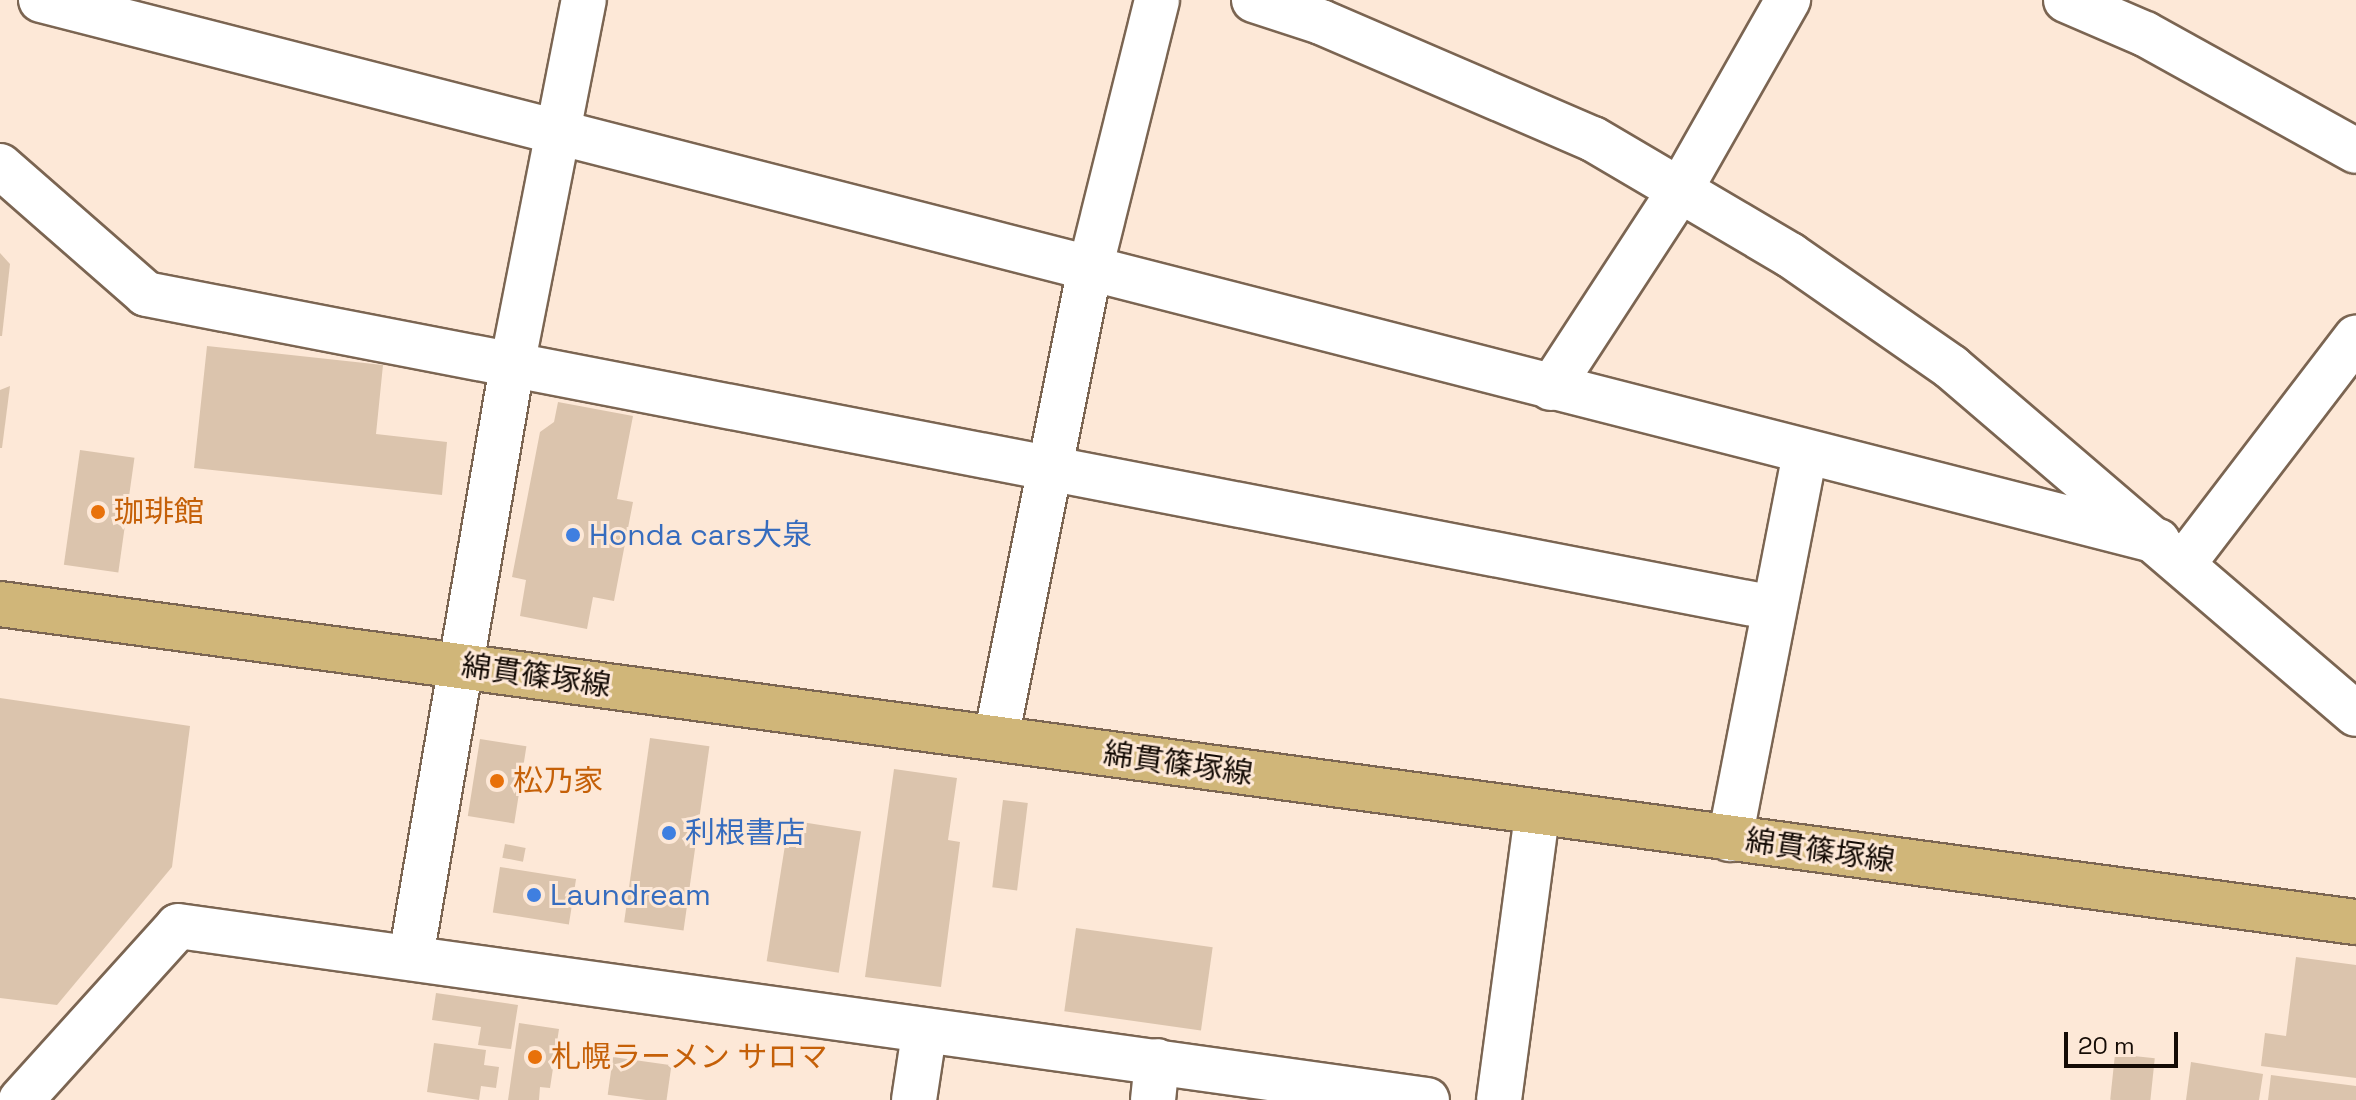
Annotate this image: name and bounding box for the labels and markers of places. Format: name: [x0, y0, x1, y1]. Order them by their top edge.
place label: 珈琲館: [114, 494, 204, 530]
marker: 珈琲館: [89, 503, 107, 521]
place label: Honda cars大泉: [589, 517, 812, 553]
marker: Honda cars大泉: [564, 526, 582, 544]
place label: 松乃家: [513, 763, 603, 799]
marker: 松乃家: [488, 772, 506, 790]
place label: 利根書店: [685, 815, 805, 851]
marker: 利根書店: [660, 824, 678, 842]
place label: Laundream: [550, 877, 711, 913]
marker: Laundream: [525, 886, 543, 904]
place label: 札幌ラーメン サロマ: [551, 1039, 829, 1075]
marker: 札幌ラーメン サロマ: [526, 1048, 544, 1066]

